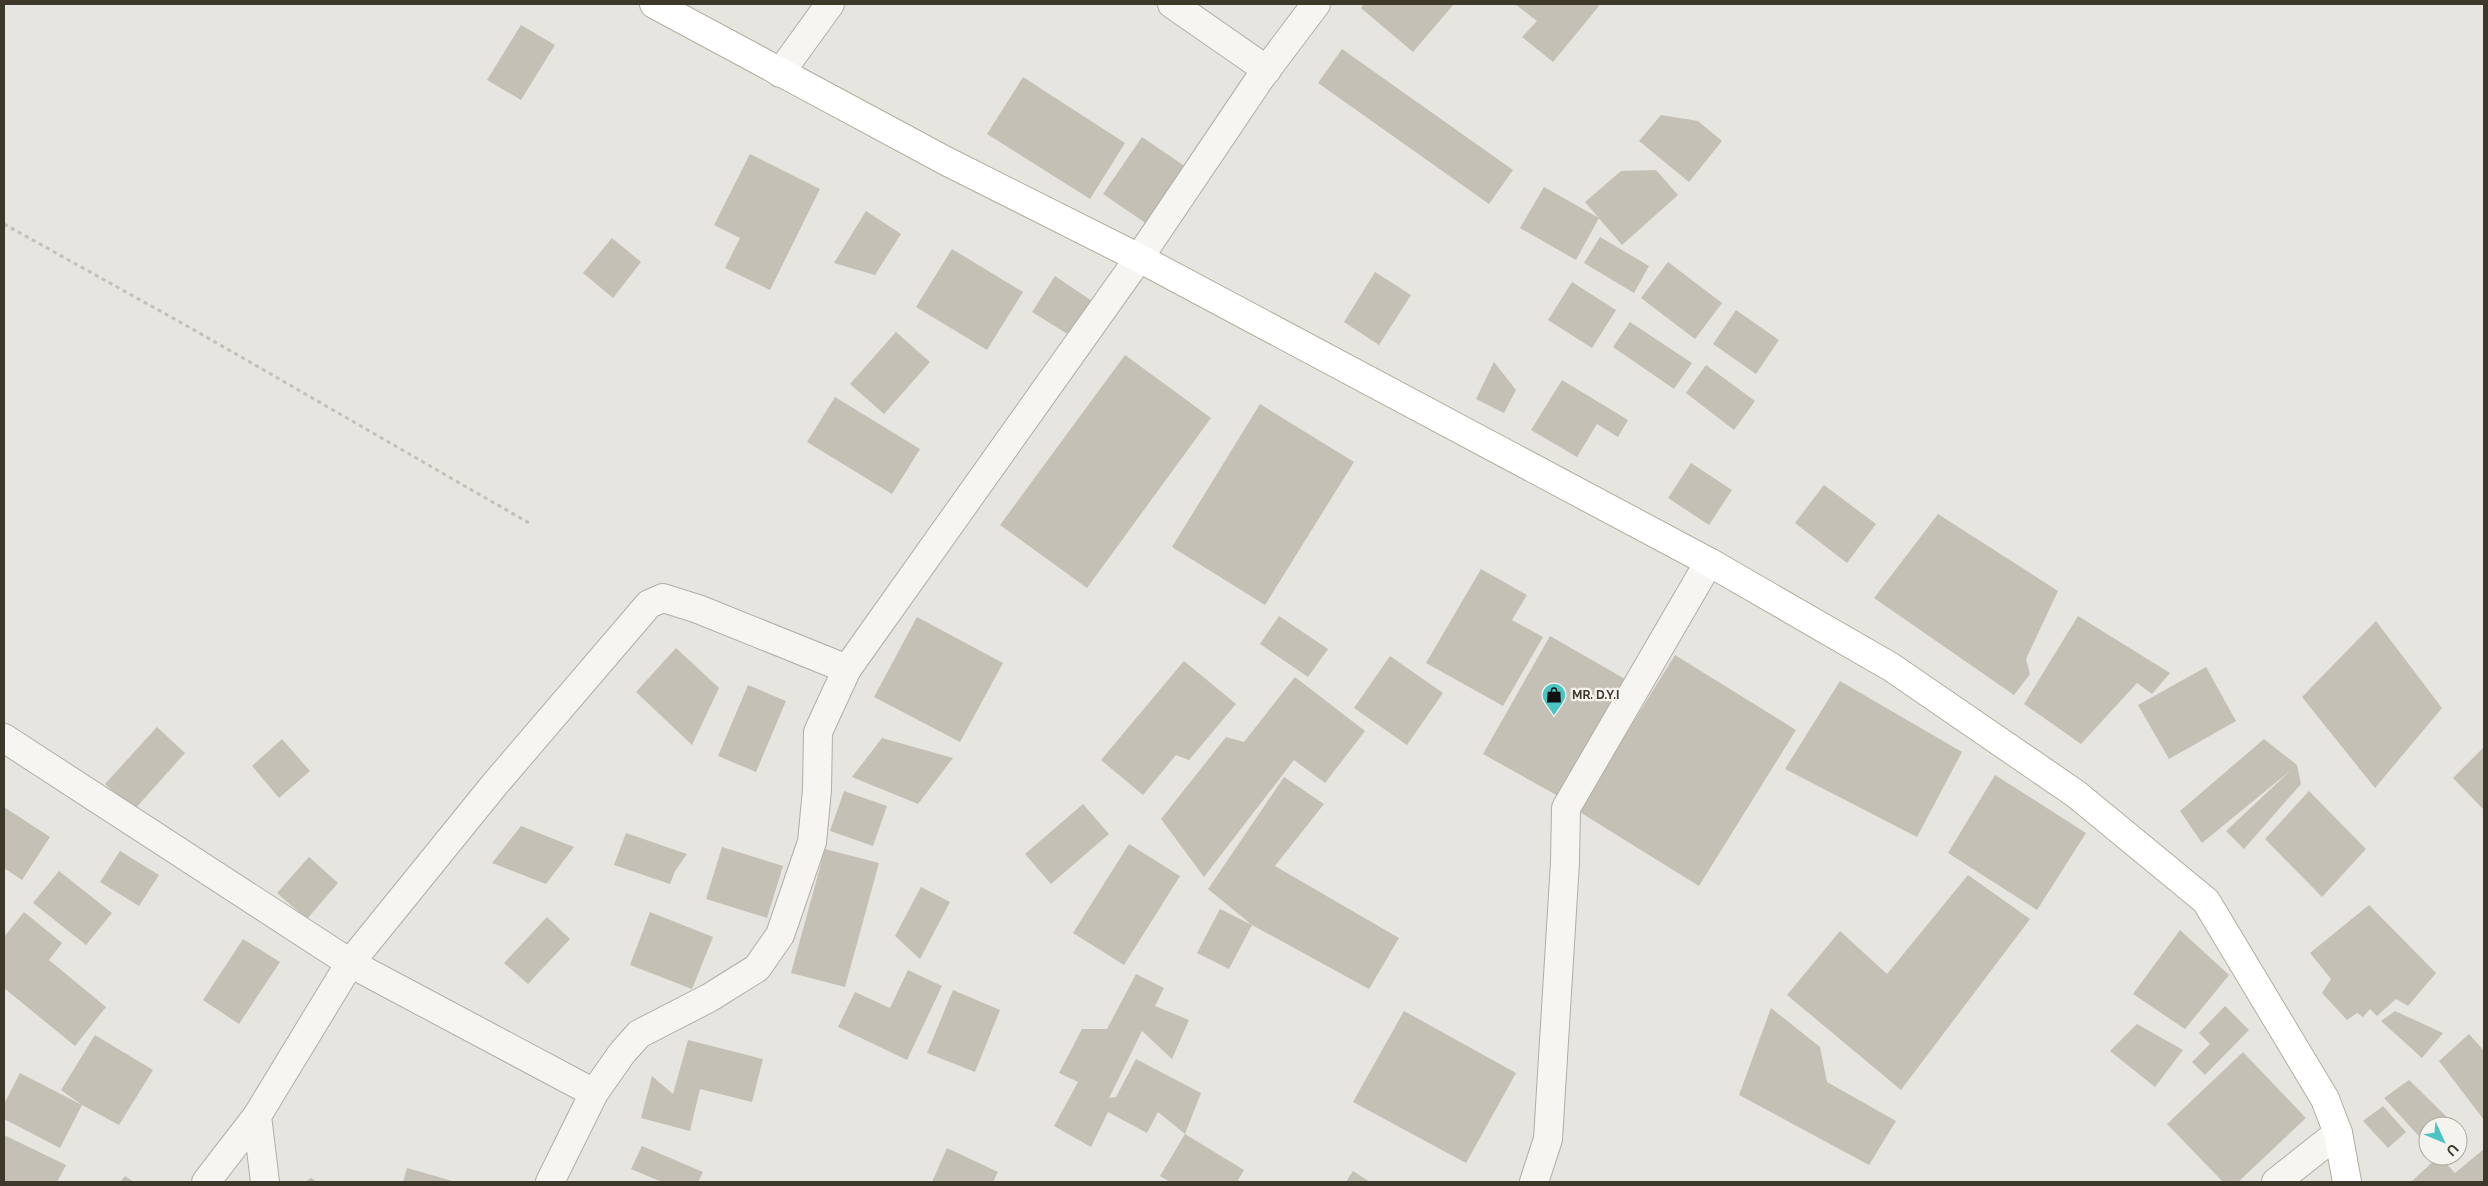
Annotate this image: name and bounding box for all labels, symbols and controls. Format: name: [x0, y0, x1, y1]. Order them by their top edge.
shop icon: MR. D.Y.I: [1541, 682, 1567, 716]
place label: MR. D.Y.I: [1572, 688, 1619, 702]
north arrow: [2418, 1116, 2468, 1166]
text: U: [2443, 1141, 2462, 1159]

